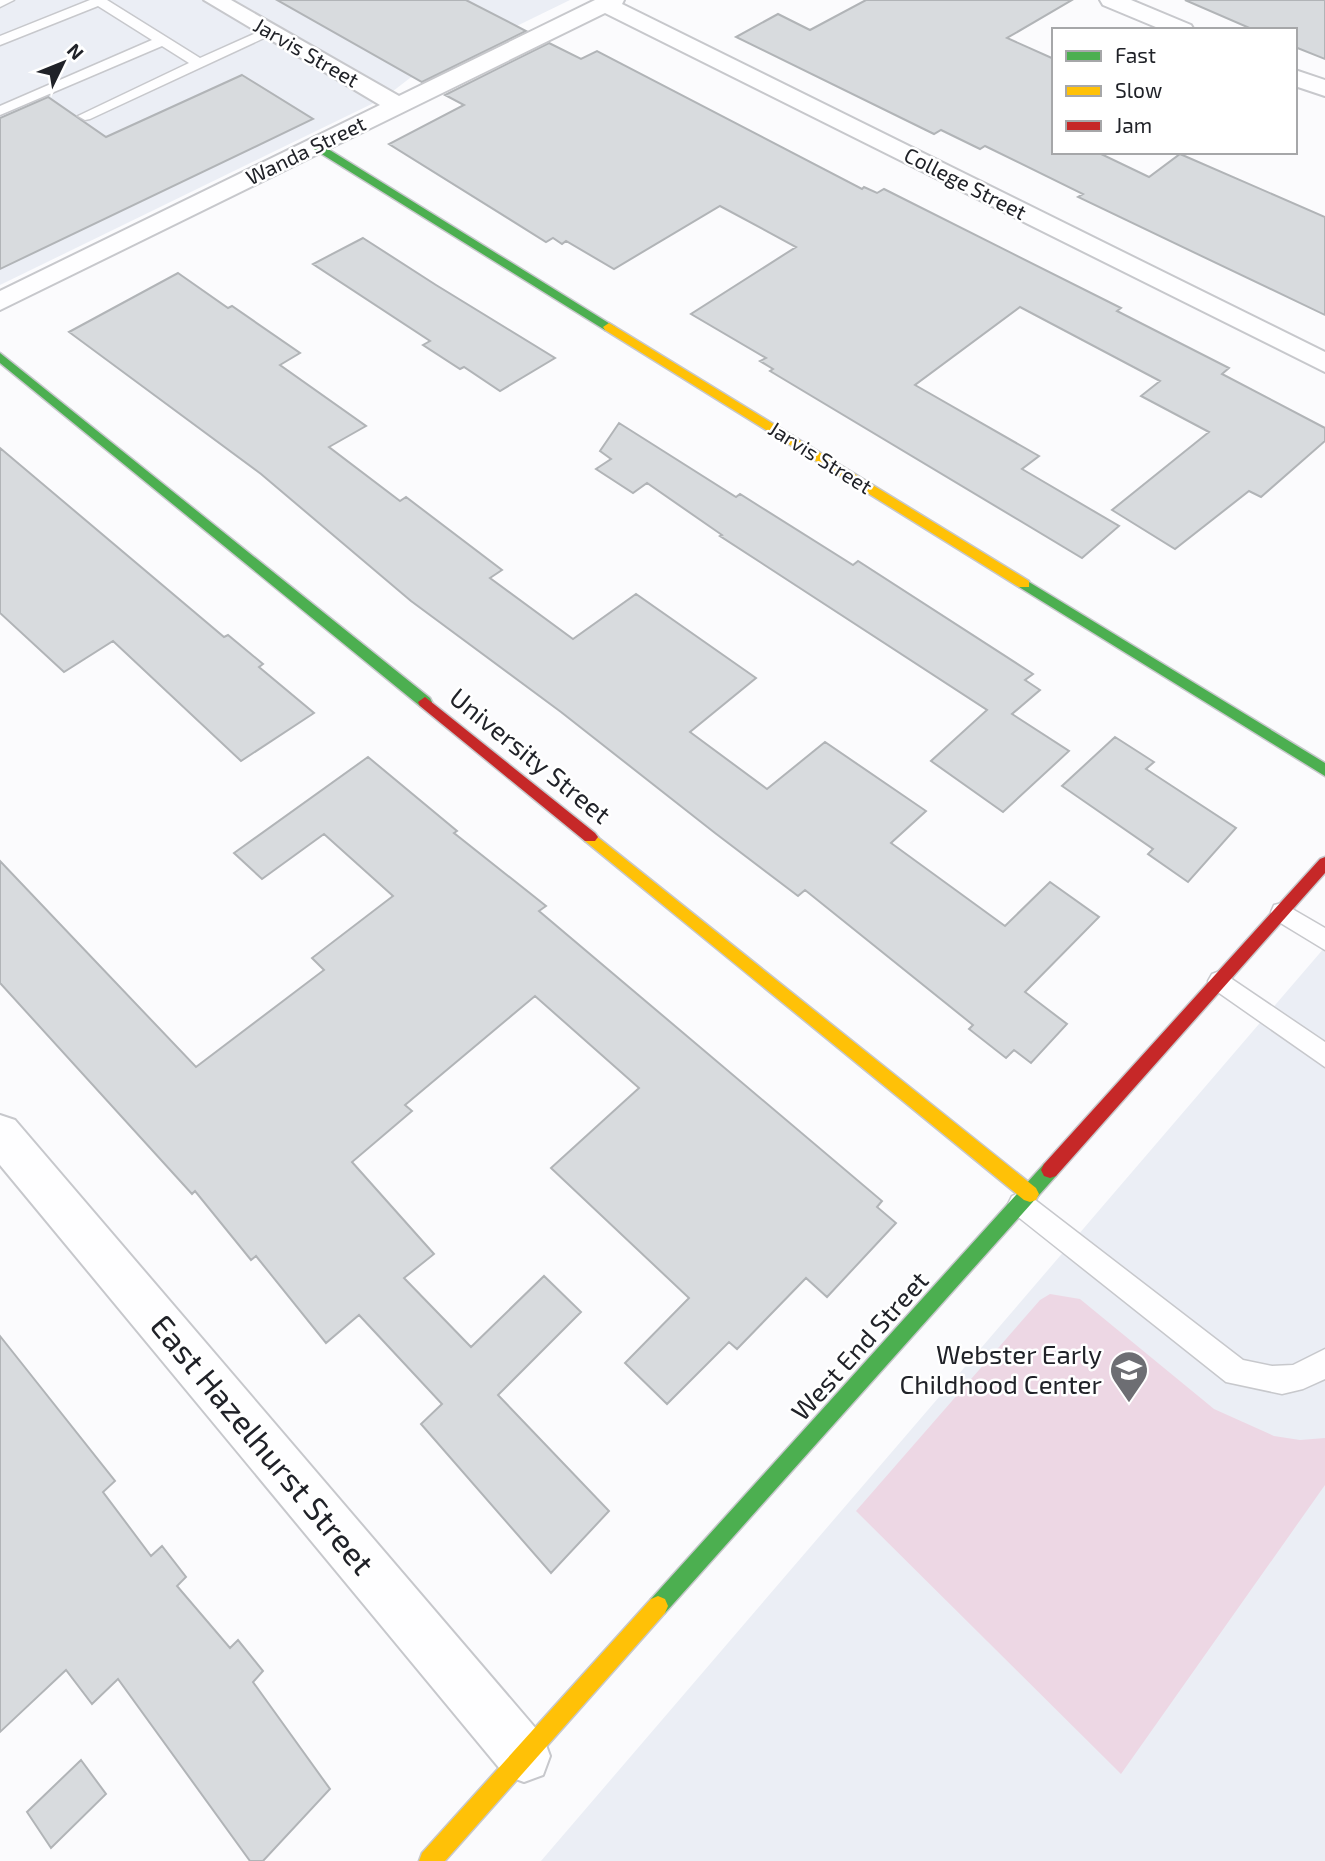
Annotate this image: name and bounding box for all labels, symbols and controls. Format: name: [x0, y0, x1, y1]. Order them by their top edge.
street label: Jarvis Street: [250, 12, 364, 92]
north arrow: [28, 28, 98, 98]
legend: [1052, 28, 1297, 154]
text: N: [63, 38, 89, 64]
text: Fast: [1115, 42, 1156, 67]
text: Slow: [1115, 77, 1162, 102]
street label: Wanda Street: [241, 110, 369, 189]
text: Jam: [1115, 112, 1152, 137]
street label: College Street: [900, 141, 1031, 224]
street label: Jarvis Street: [765, 415, 877, 498]
street label: University Street: [444, 681, 618, 829]
street label: West End Street: [784, 1264, 934, 1426]
street label: East Hazelhurst Street: [144, 1306, 383, 1581]
place label: Webster Early Childhood Center: [899, 1338, 1102, 1399]
school or university icon: Webster Early Childhood Center: [1108, 1349, 1150, 1404]

